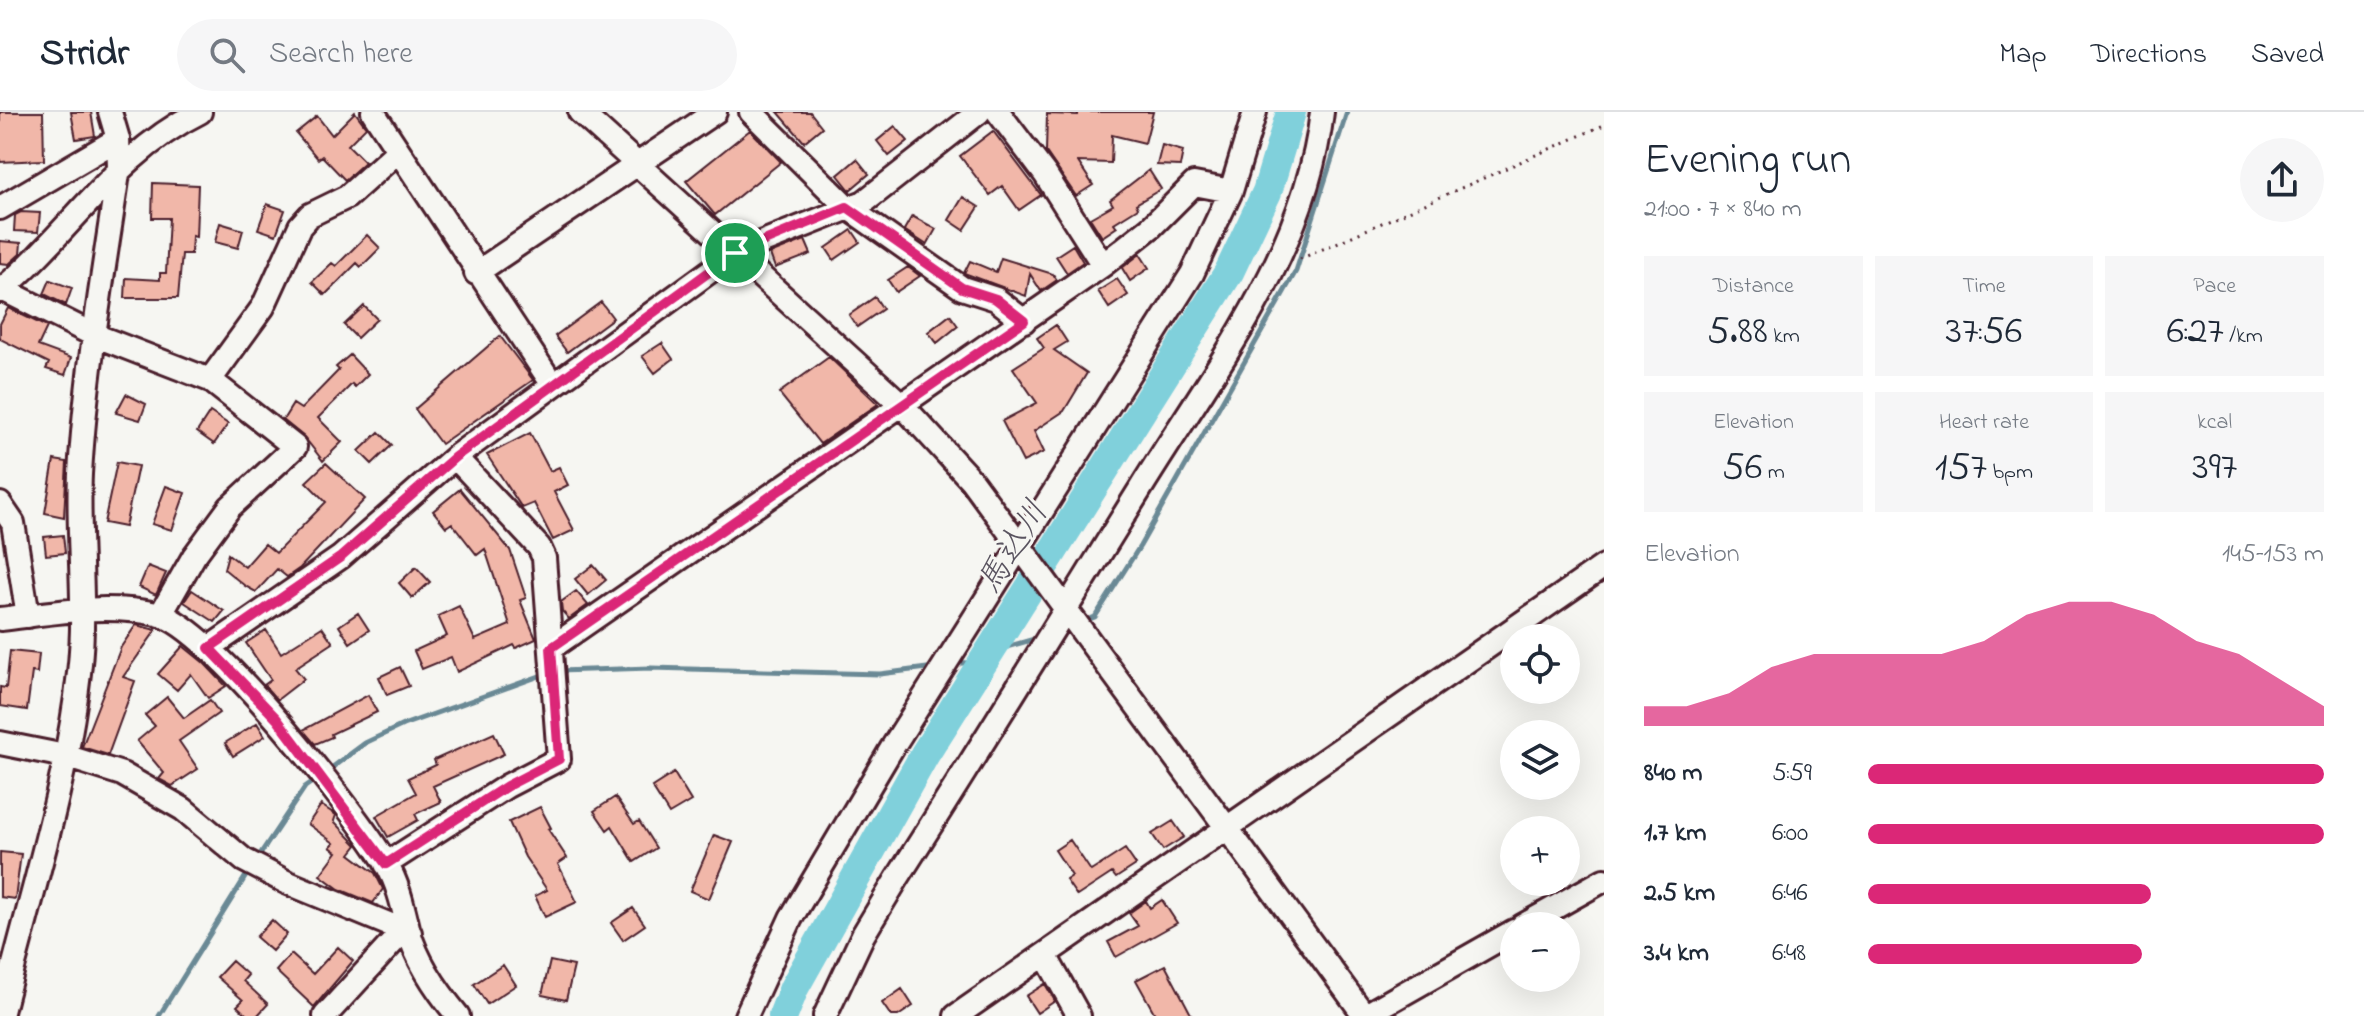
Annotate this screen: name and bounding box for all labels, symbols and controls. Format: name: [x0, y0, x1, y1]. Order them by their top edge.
search box: [177, 19, 737, 91]
text: Stridr: [40, 27, 129, 83]
icon: search: [205, 33, 249, 77]
text: Search here: [269, 33, 413, 77]
text: Map: [1999, 35, 2047, 76]
text: Directions: [2091, 35, 2207, 76]
text: Saved: [2251, 35, 2324, 76]
text: Evening run: [1644, 129, 1851, 193]
button: share: [2240, 138, 2324, 222]
text: 21:00 · 7 × 840 m: [1644, 191, 1802, 229]
pin: [701, 219, 769, 287]
icon: arrive: [713, 231, 757, 275]
text: Distance: [1713, 271, 1794, 303]
text: Time: [1962, 271, 2006, 303]
text: Pace: [2193, 271, 2236, 303]
text: 5.88: [1707, 303, 1768, 362]
text: 37:56: [1946, 303, 2022, 362]
text: 6:27: [2166, 303, 2224, 362]
text: km: [1768, 321, 1800, 353]
text: /km: [2224, 321, 2263, 353]
text: Elevation: [1713, 407, 1794, 439]
text: Heart rate: [1939, 407, 2029, 439]
text: kcal: [2197, 407, 2232, 439]
text: 56: [1722, 439, 1762, 498]
text: 157: [1935, 439, 1987, 498]
text: 397: [2192, 439, 2237, 498]
text: m: [1762, 457, 1785, 489]
text: bpm: [1987, 457, 2033, 489]
water label: 馬込川: [966, 492, 1063, 605]
text: Elevation: [1644, 536, 1740, 574]
text: 145–153 m: [2222, 536, 2324, 574]
map controls: [1500, 624, 1580, 992]
button: locate: [1500, 624, 1580, 704]
button: layers: [1500, 720, 1580, 800]
text: 840 m: [1644, 755, 1702, 793]
text: 5:59: [1772, 755, 1812, 793]
text: 1.7 km: [1644, 815, 1706, 853]
text: 6:00: [1772, 815, 1808, 853]
button: +: [1500, 816, 1580, 896]
text: 2.5 km: [1644, 875, 1715, 913]
text: 6:46: [1772, 875, 1808, 913]
button: −: [1500, 912, 1580, 992]
text: 3.4 km: [1644, 935, 1709, 973]
text: 6:48: [1772, 935, 1806, 973]

